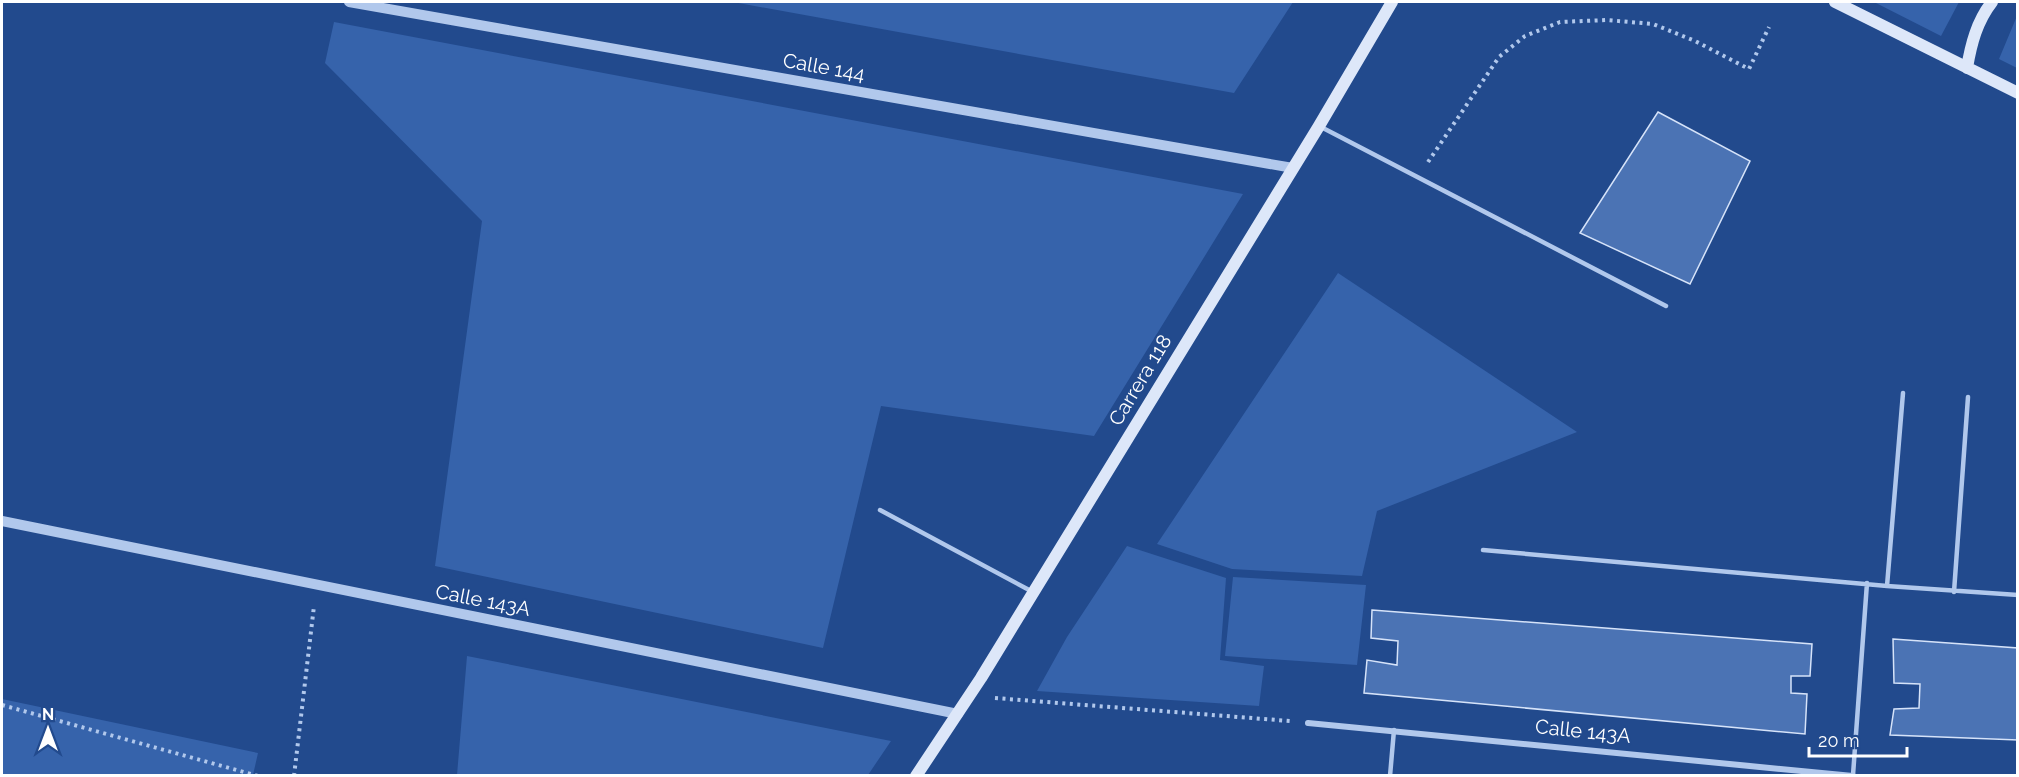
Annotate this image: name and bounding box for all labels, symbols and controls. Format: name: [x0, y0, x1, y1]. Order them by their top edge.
street label: Calle 144: [781, 48, 867, 86]
street label: Carrera 118: [1103, 330, 1177, 430]
street label: Calle 143A: [434, 579, 533, 621]
north arrow: [18, 699, 78, 759]
text: N: [42, 705, 54, 724]
street label: Calle 143A: [1534, 714, 1632, 748]
scale bar: [1809, 720, 1906, 758]
text: 20 m: [1818, 730, 1860, 751]

